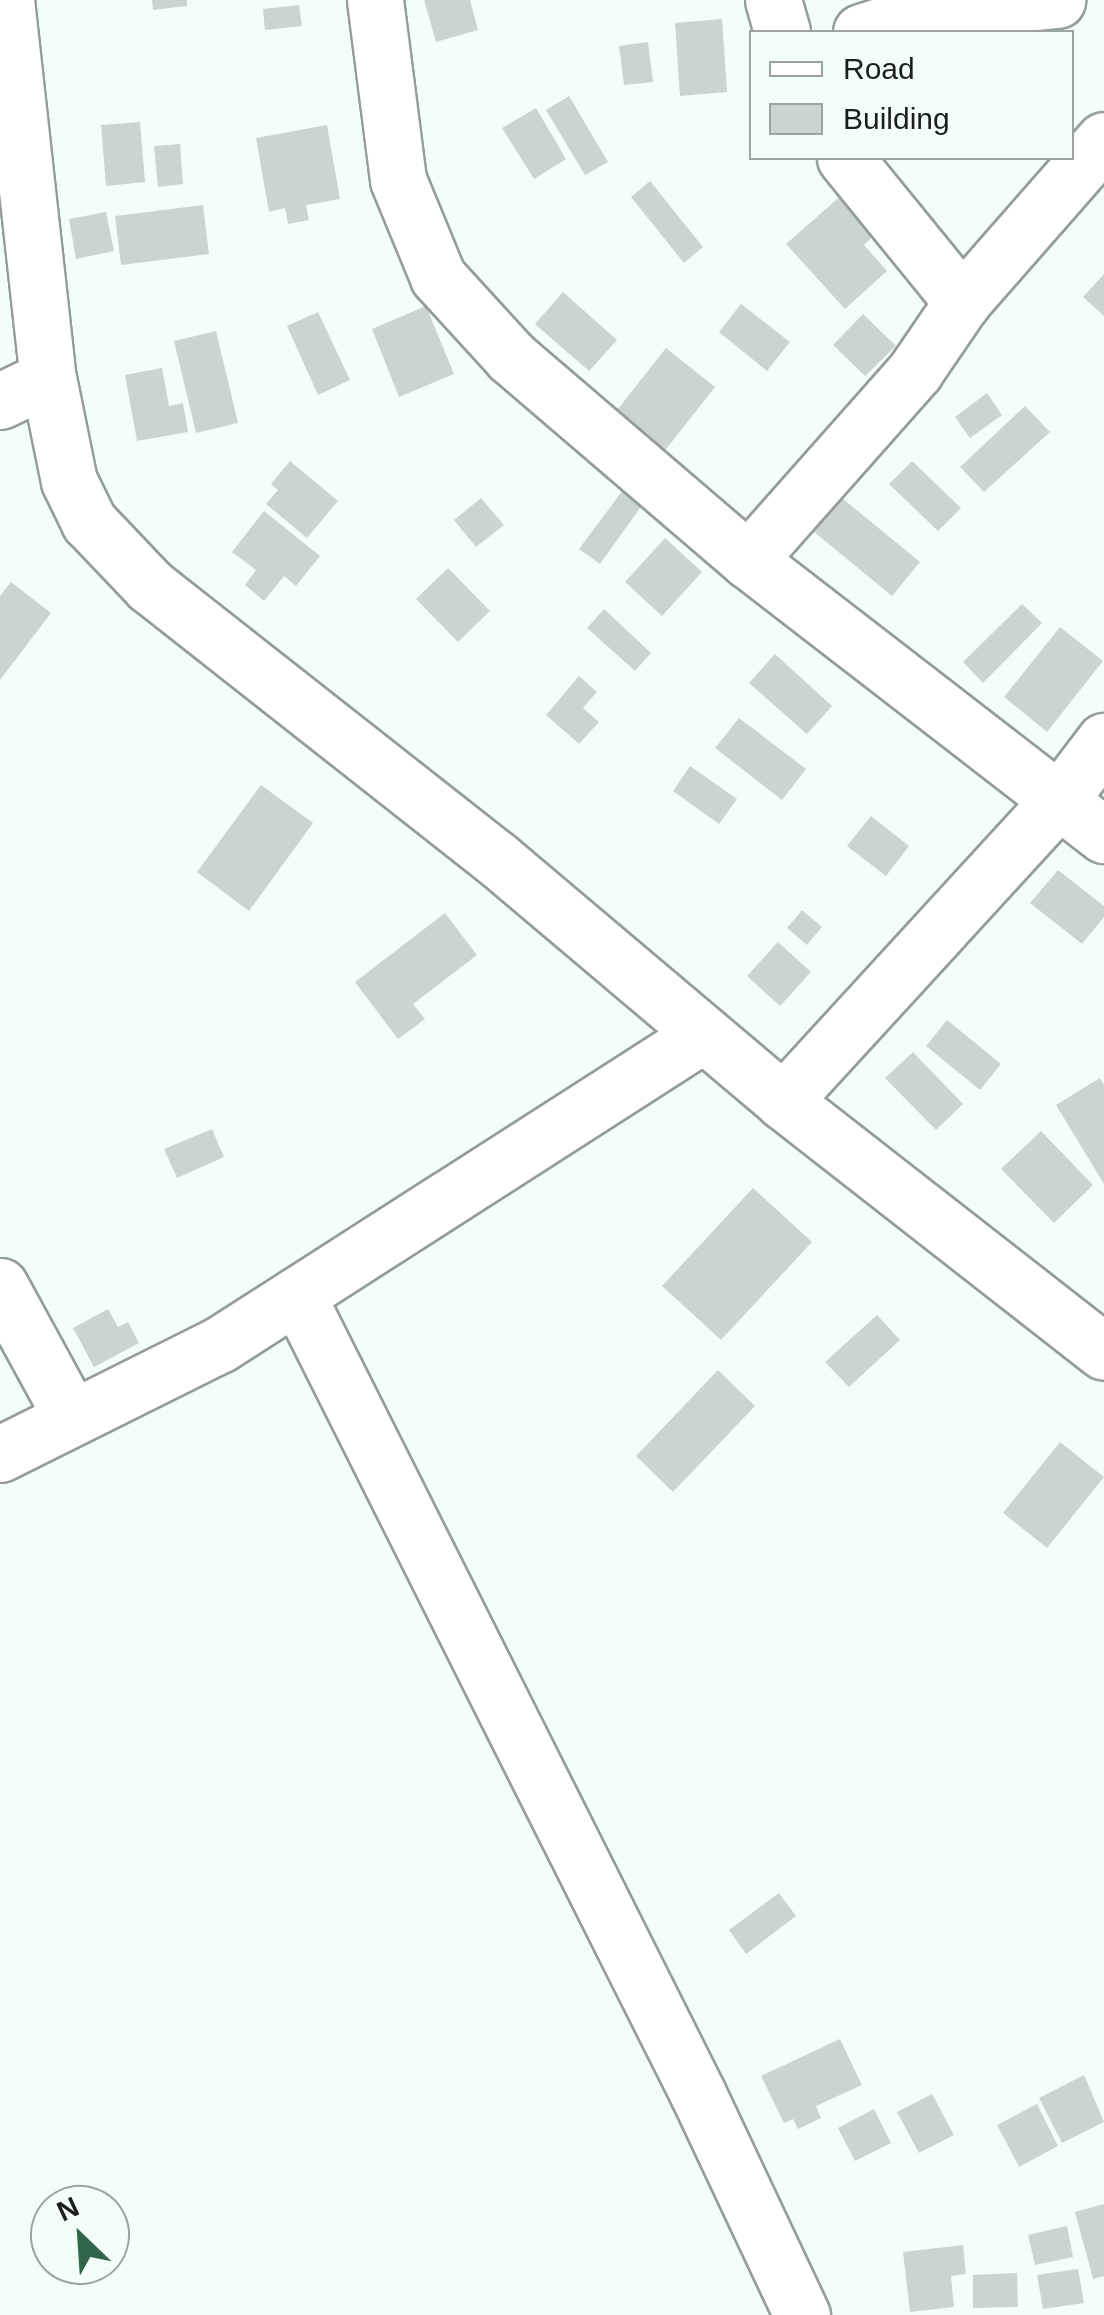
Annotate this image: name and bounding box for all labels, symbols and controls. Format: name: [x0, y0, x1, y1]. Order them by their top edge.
legend: [749, 30, 1074, 160]
text: Road: [843, 52, 915, 85]
text: Building: [843, 102, 950, 135]
north arrow: [30, 2185, 130, 2285]
text: N: [52, 2191, 84, 2227]

